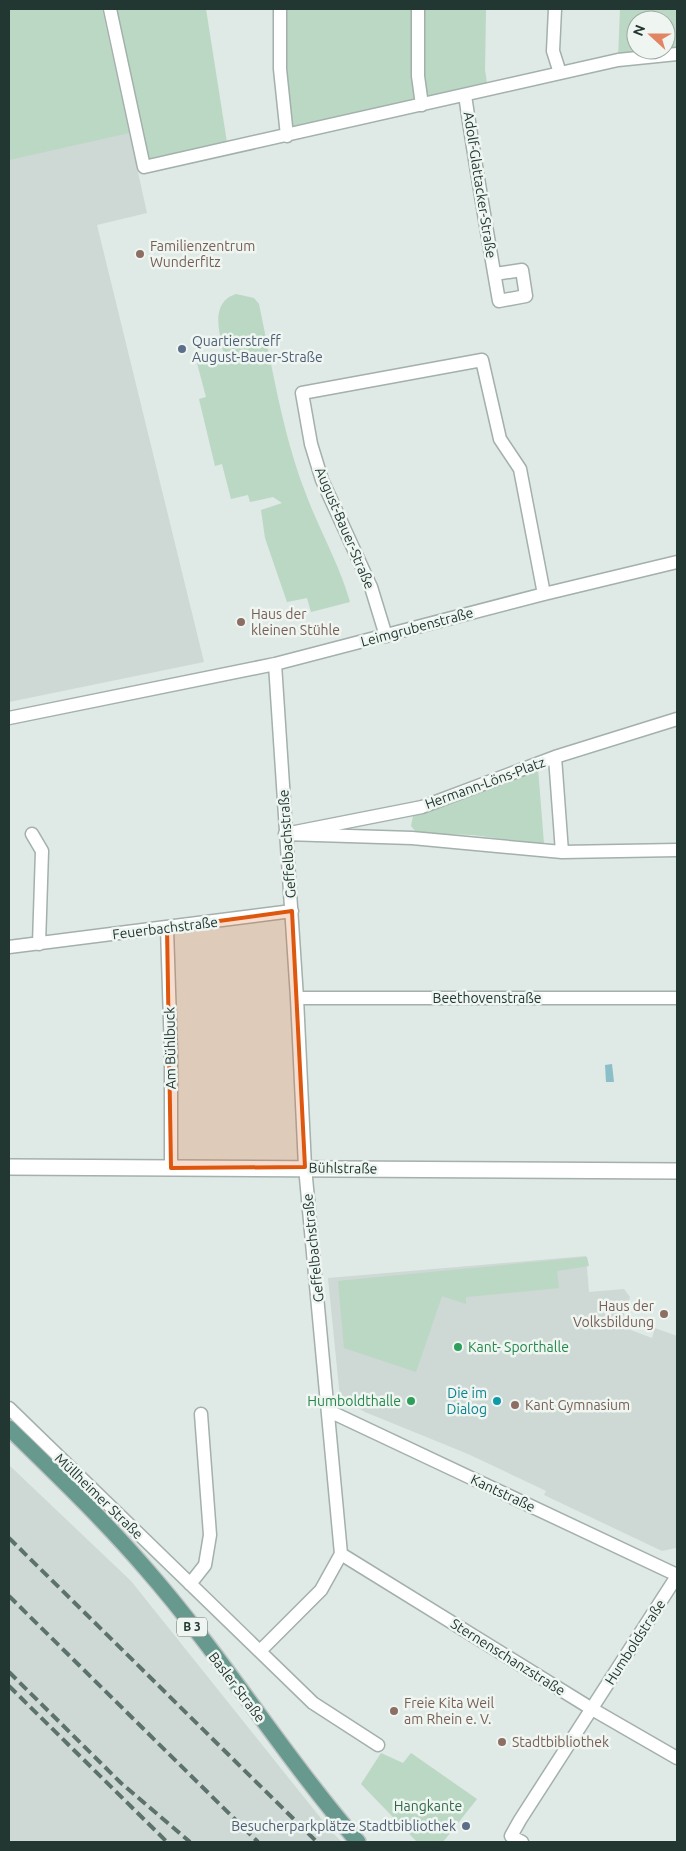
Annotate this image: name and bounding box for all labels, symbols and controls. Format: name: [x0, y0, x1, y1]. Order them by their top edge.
north arrow: [626, 10, 676, 60]
text: N: [630, 23, 648, 38]
street label: Adolf-Glattacker-Straße: [461, 111, 499, 259]
place label: Familienzentrum Wunderfitz: [150, 238, 255, 270]
marker: Familienzentrum Wunderfitz: [134, 248, 146, 260]
place label: Quartierstreff August-Bauer-Straße: [192, 333, 323, 365]
marker: Quartierstreff August-Bauer-Straße: [176, 343, 188, 355]
street label: August-Bauer-Straße: [312, 465, 378, 591]
street label: Leimgrubenstraße: [359, 604, 475, 650]
place label: Haus der kleinen Stühle: [251, 606, 340, 638]
marker: Haus der kleinen Stühle: [235, 616, 247, 628]
street label: Hermann-Löns-Platz: [423, 754, 547, 812]
street label: Geffelbachstraße: [275, 789, 299, 899]
street label: Feuerbachstraße: [111, 914, 219, 942]
street label: Beethovenstraße: [433, 990, 541, 1006]
street label: Am Bühlbuck: [161, 1007, 179, 1089]
street label: Bühlstraße: [308, 1159, 378, 1177]
street label: Geffelbachstraße: [299, 1193, 327, 1303]
place label: Haus der Volksbildung: [573, 1298, 655, 1330]
marker: Haus der Volksbildung: [658, 1308, 670, 1320]
place label: Kant- Sporthalle: [468, 1339, 569, 1355]
marker: Kant- Sporthalle: [452, 1341, 464, 1353]
place label: Die im Dialog: [447, 1385, 487, 1417]
place label: Humboldthalle: [307, 1393, 401, 1409]
marker: Humboldthalle: [405, 1395, 417, 1407]
marker: Die im Dialog: [491, 1395, 503, 1407]
place label: Kant Gymnasium: [525, 1397, 630, 1413]
marker: Kant Gymnasium: [509, 1399, 521, 1411]
street label: Müllheimer Straße: [52, 1450, 146, 1542]
street label: Kantstraße: [468, 1471, 538, 1515]
street label: Humboldstraße: [602, 1596, 668, 1688]
street label: Sternenschanzstraße: [448, 1615, 568, 1699]
road number: B 3: [177, 1618, 207, 1636]
street label: Basler Straße: [205, 1649, 269, 1725]
place label: Freie Kita Weil am Rhein e. V.: [404, 1695, 494, 1727]
marker: Freie Kita Weil am Rhein e. V.: [388, 1705, 400, 1717]
place label: Stadtbibliothek: [512, 1734, 609, 1750]
marker: Stadtbibliothek: [496, 1736, 508, 1748]
park label: Hangkante: [394, 1798, 462, 1814]
place label: Besucherparkplätze Stadtbibliothek: [231, 1818, 456, 1834]
marker: Besucherparkplätze Stadtbibliothek: [460, 1820, 472, 1832]

